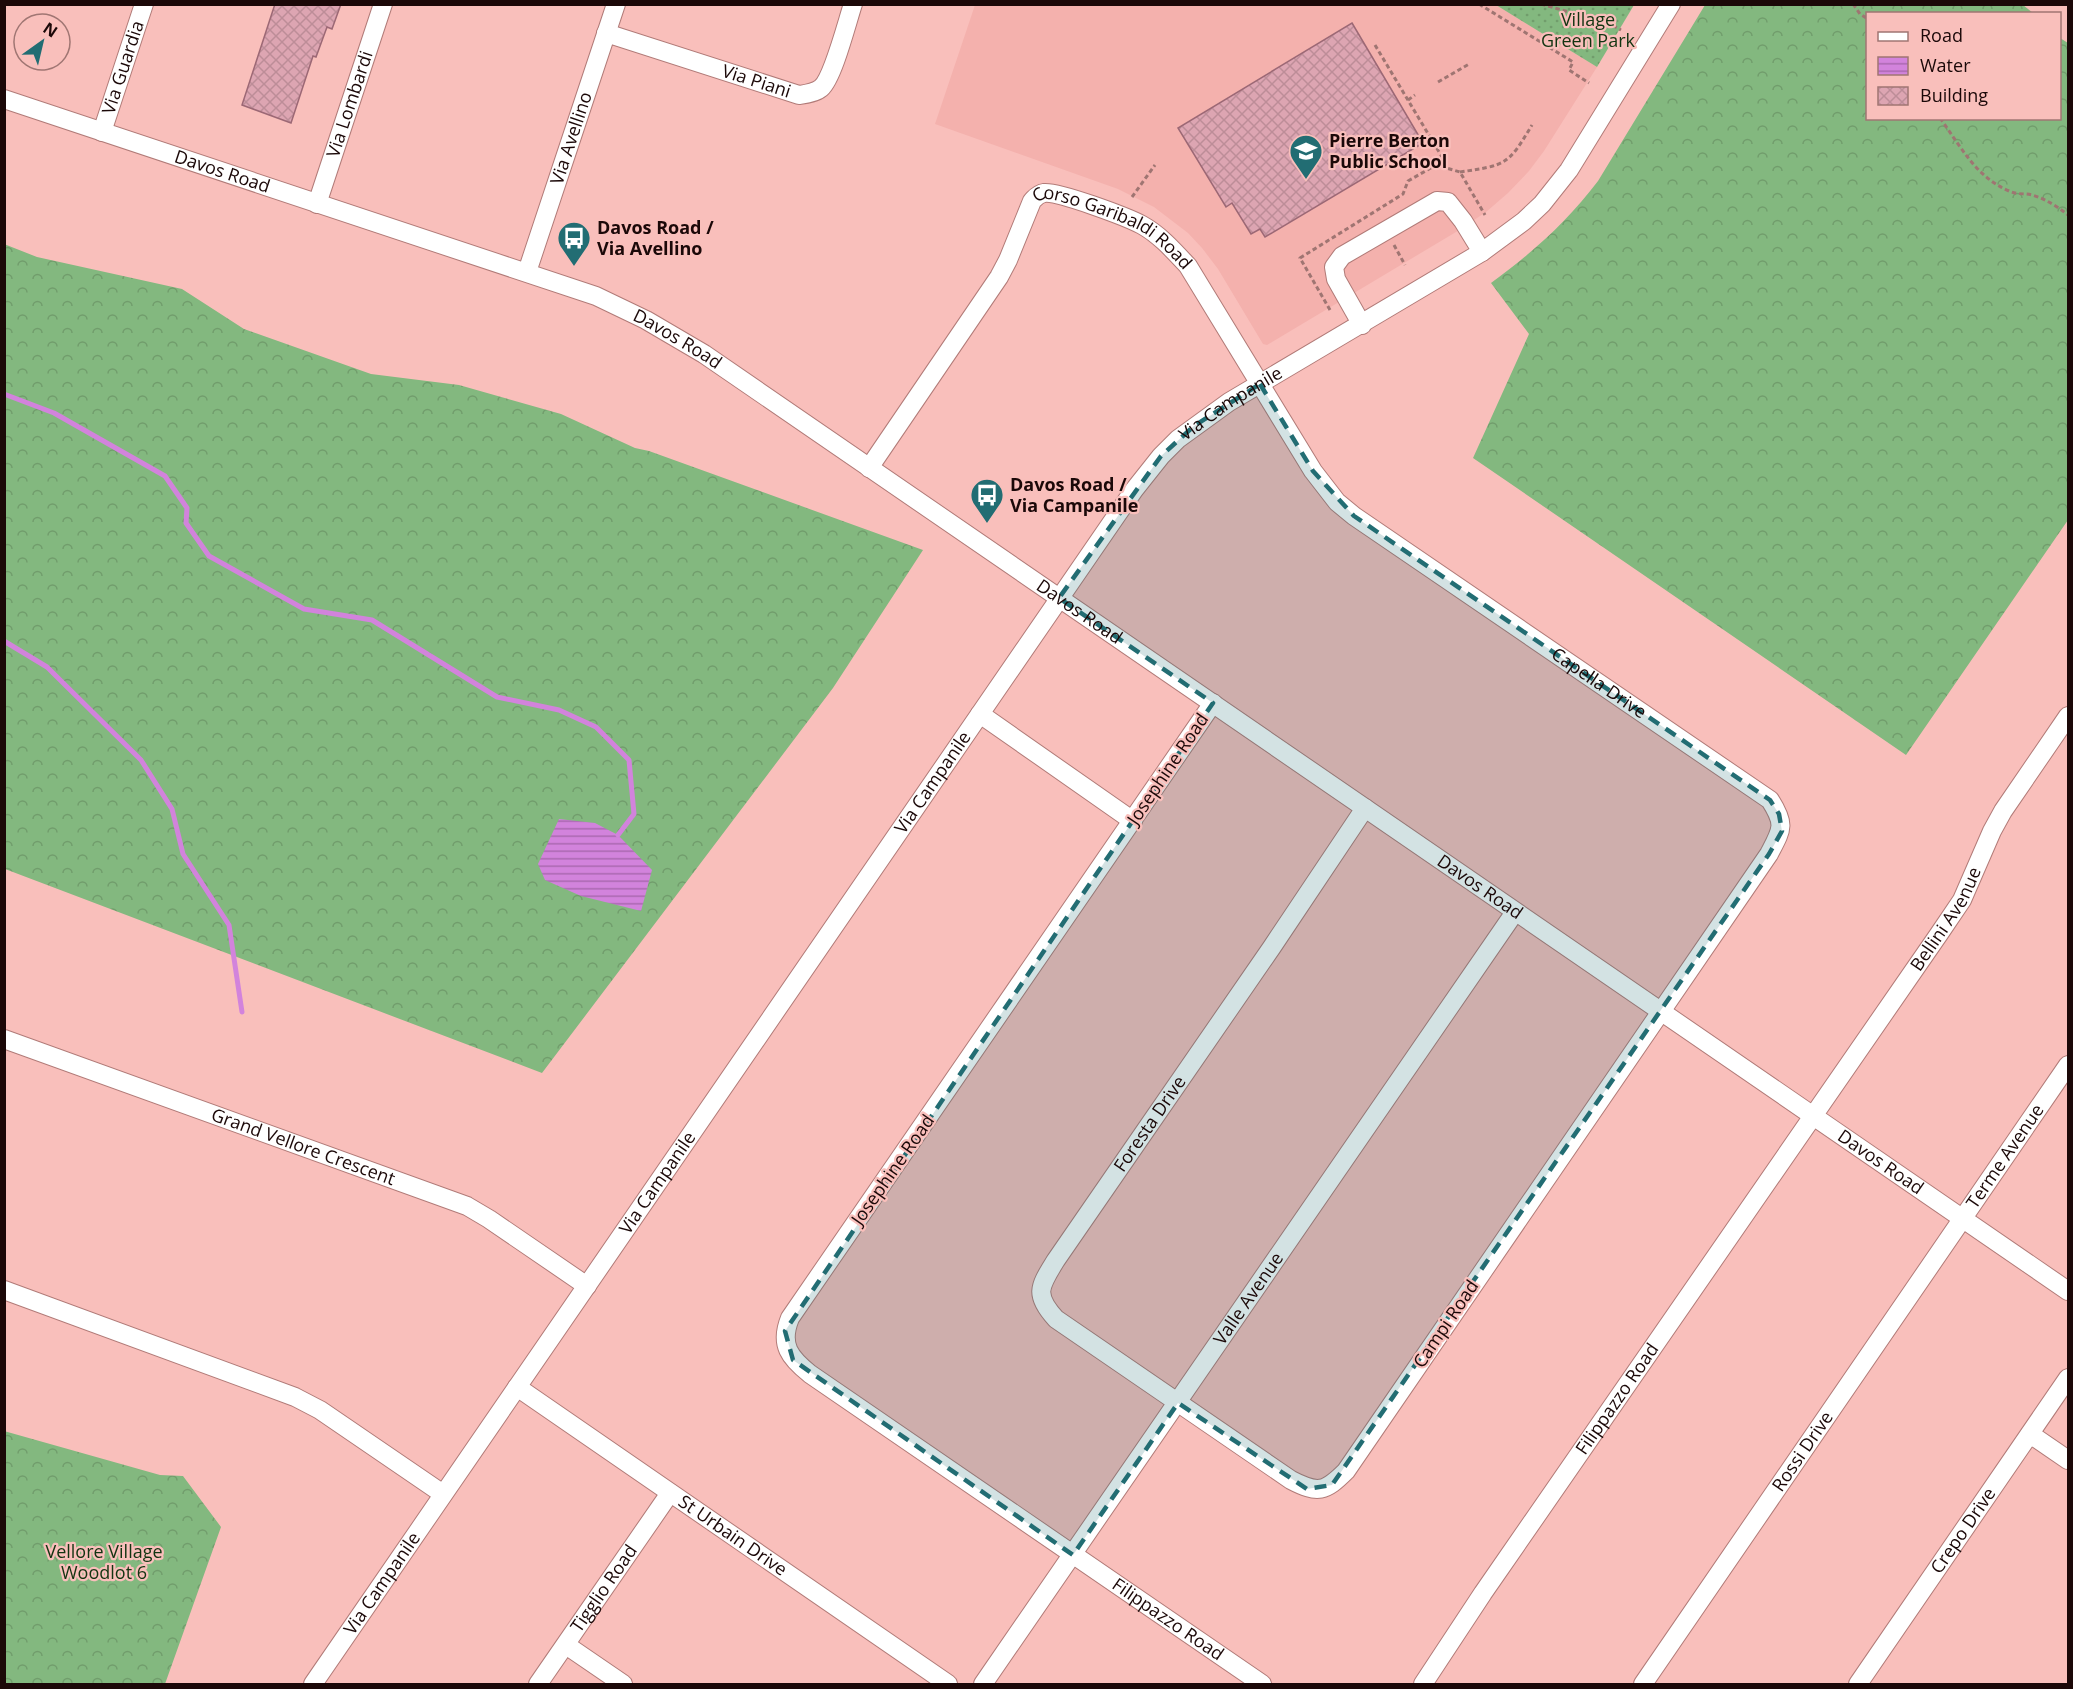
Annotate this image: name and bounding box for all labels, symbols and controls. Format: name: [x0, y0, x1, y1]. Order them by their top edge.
park label: Village Green Park: [1541, 7, 1636, 52]
north arrow: [12, 12, 72, 72]
legend: [1866, 12, 2061, 120]
text: N: [39, 17, 62, 42]
street label: Via Guardia: [96, 17, 149, 117]
text: Road: [1920, 23, 1963, 47]
street label: Via Lombardi: [320, 48, 378, 160]
text: Water: [1920, 53, 1971, 77]
street label: Via Piani: [719, 58, 794, 103]
text: Building: [1920, 83, 1988, 107]
street label: Via Avellino: [544, 89, 597, 187]
place label: Pierre Berton Public School: [1329, 128, 1450, 173]
school or university icon: Pierre Berton Public School: [1288, 133, 1324, 180]
street label: Davos Road: [172, 144, 273, 198]
street label: Corso Garibaldi Road: [1027, 180, 1198, 274]
place label: Davos Road / Via Avellino: [597, 215, 714, 260]
bus stop icon: Davos Road / Via Avellino: [556, 220, 592, 267]
street label: Davos Road: [630, 303, 727, 374]
street label: Via Campanile: [1173, 360, 1286, 446]
place label: Davos Road / Via Campanile: [1010, 472, 1138, 517]
bus stop icon: Davos Road / Via Campanile: [969, 477, 1005, 524]
street label: Davos Road: [1032, 573, 1128, 649]
street label: Capella Drive: [1547, 641, 1652, 723]
street label: Josephine Road: [1120, 708, 1213, 831]
street label: Via Campanile: [888, 726, 976, 838]
street label: Davos Road: [1433, 848, 1528, 924]
street label: Bellini Avenue: [1904, 863, 1986, 975]
street label: Foresta Drive: [1108, 1071, 1191, 1176]
street label: Terme Avenue: [1960, 1099, 2049, 1213]
street label: Grand Vellore Crescent: [208, 1102, 399, 1190]
street label: Josephine Road: [844, 1109, 939, 1231]
street label: Davos Road: [1833, 1123, 1929, 1199]
street label: Via Campanile: [613, 1126, 700, 1238]
street label: Valle Avenue: [1207, 1247, 1288, 1349]
street label: Campi Road: [1407, 1275, 1483, 1372]
street label: Filippazzo Road: [1570, 1338, 1663, 1459]
street label: Rossi Drive: [1766, 1406, 1838, 1496]
street label: Crepo Drive: [1924, 1482, 2000, 1578]
street label: St Urbain Drive: [674, 1489, 792, 1581]
street label: Via Campanile: [338, 1527, 425, 1639]
park label: Vellore Village Woodlot 6: [45, 1539, 163, 1584]
street label: Tigglio Road: [564, 1539, 642, 1637]
street label: Filippazzo Road: [1108, 1572, 1229, 1665]

